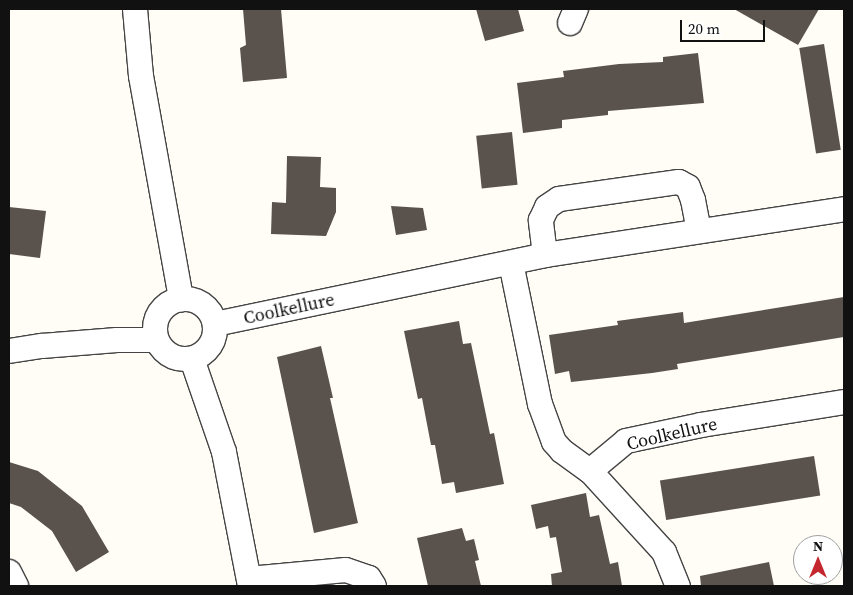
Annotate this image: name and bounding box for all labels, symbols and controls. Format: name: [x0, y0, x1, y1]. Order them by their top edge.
scale bar: [683, 10, 768, 42]
text: 20 m: [688, 18, 720, 39]
street label: Coolkellure: [242, 289, 336, 329]
street label: Coolkellure: [625, 413, 719, 455]
north arrow: [793, 535, 843, 585]
text: N: [813, 536, 823, 556]

